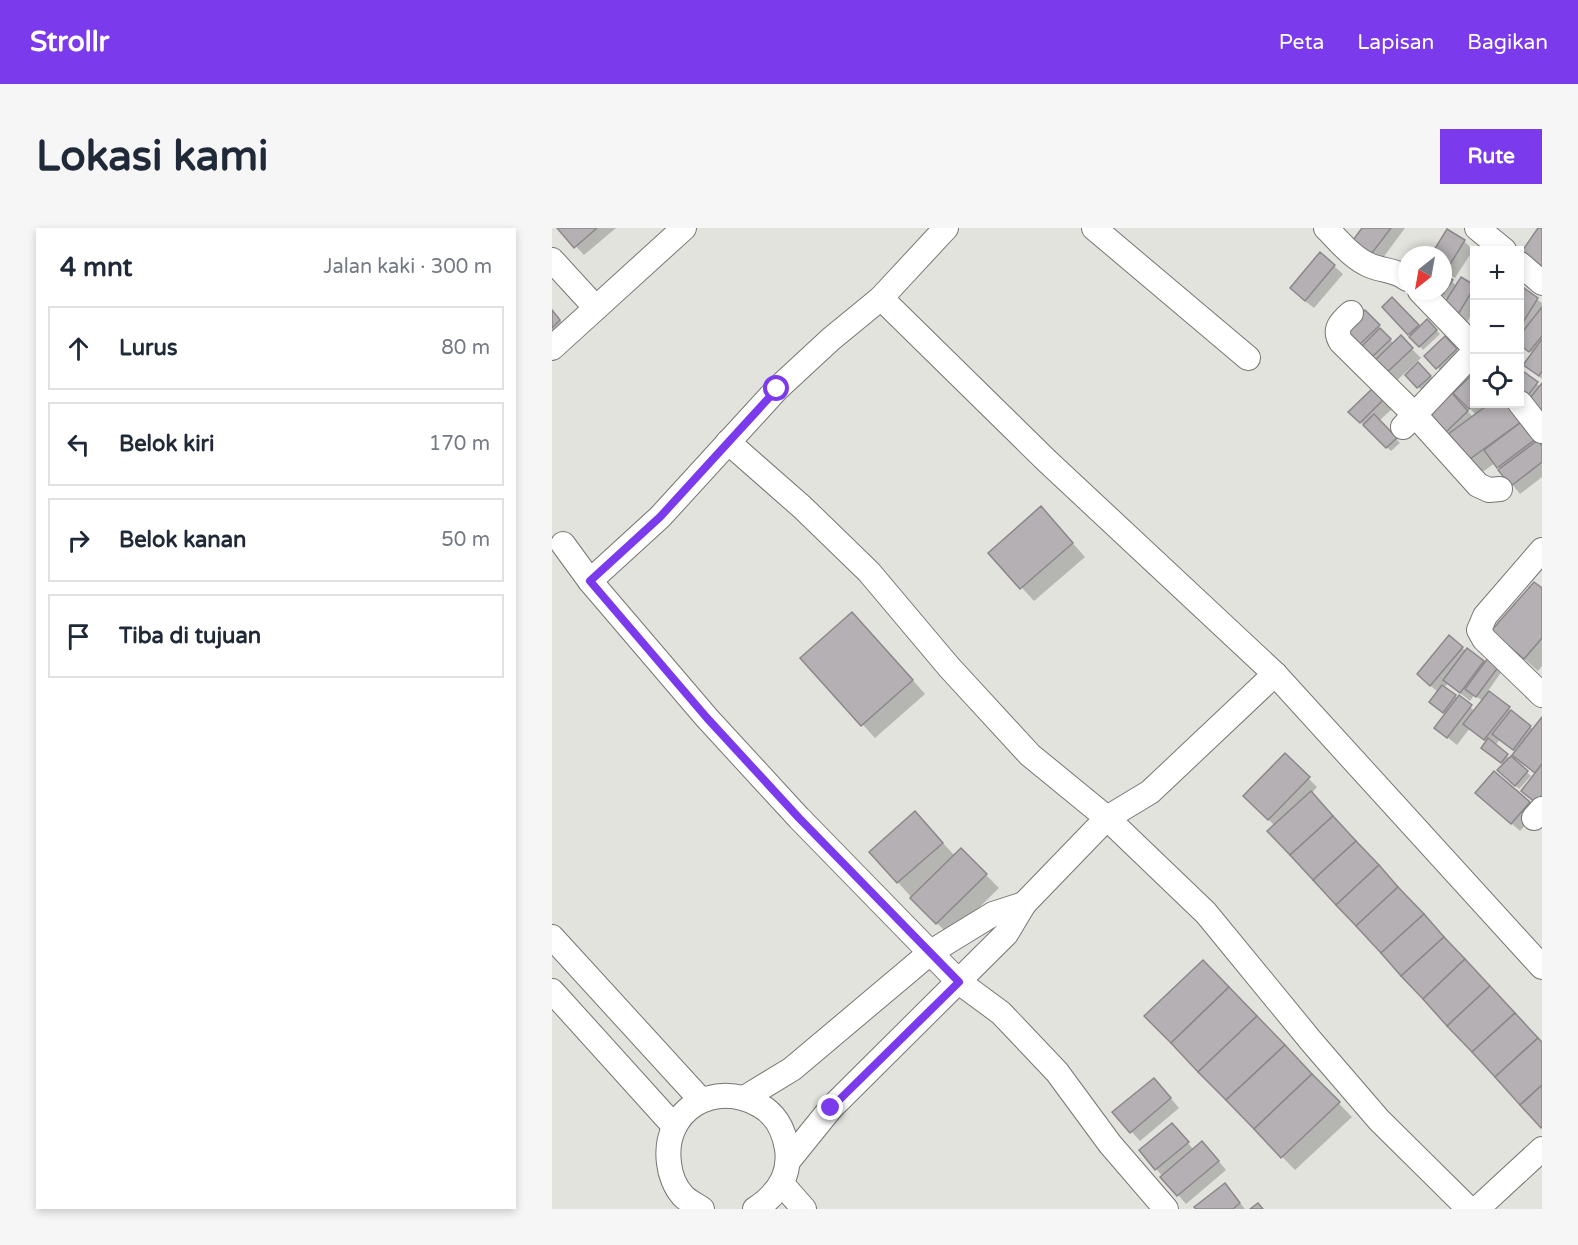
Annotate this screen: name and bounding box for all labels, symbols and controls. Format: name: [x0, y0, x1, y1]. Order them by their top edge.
text: Strollr: [30, 25, 109, 59]
text: Peta: [1279, 30, 1324, 55]
text: Lapisan: [1357, 30, 1434, 55]
text: Bagikan: [1467, 30, 1548, 55]
button: Rute: [1440, 129, 1542, 184]
text: Lokasi kami: [36, 131, 268, 182]
north arrow: [1398, 246, 1452, 300]
map controls: [1470, 246, 1524, 408]
button: +: [1470, 246, 1524, 300]
text: 4 mnt: [60, 252, 132, 283]
text: Jalan kaki · 300 m: [323, 255, 492, 279]
button: −: [1470, 300, 1524, 354]
icon: ahead: [62, 332, 95, 365]
text: Lurus: [119, 335, 177, 361]
text: 80 m: [441, 336, 490, 360]
button: locate: [1470, 354, 1524, 408]
route start: [763, 375, 789, 401]
icon: left: [62, 428, 95, 461]
text: Belok kiri: [119, 431, 215, 457]
text: 170 m: [429, 432, 490, 456]
icon: right: [62, 524, 95, 557]
text: Belok kanan: [119, 527, 246, 553]
text: 50 m: [441, 528, 490, 552]
icon: arrive: [62, 620, 95, 653]
text: Tiba di tujuan: [119, 623, 261, 649]
route end: [817, 1094, 843, 1120]

